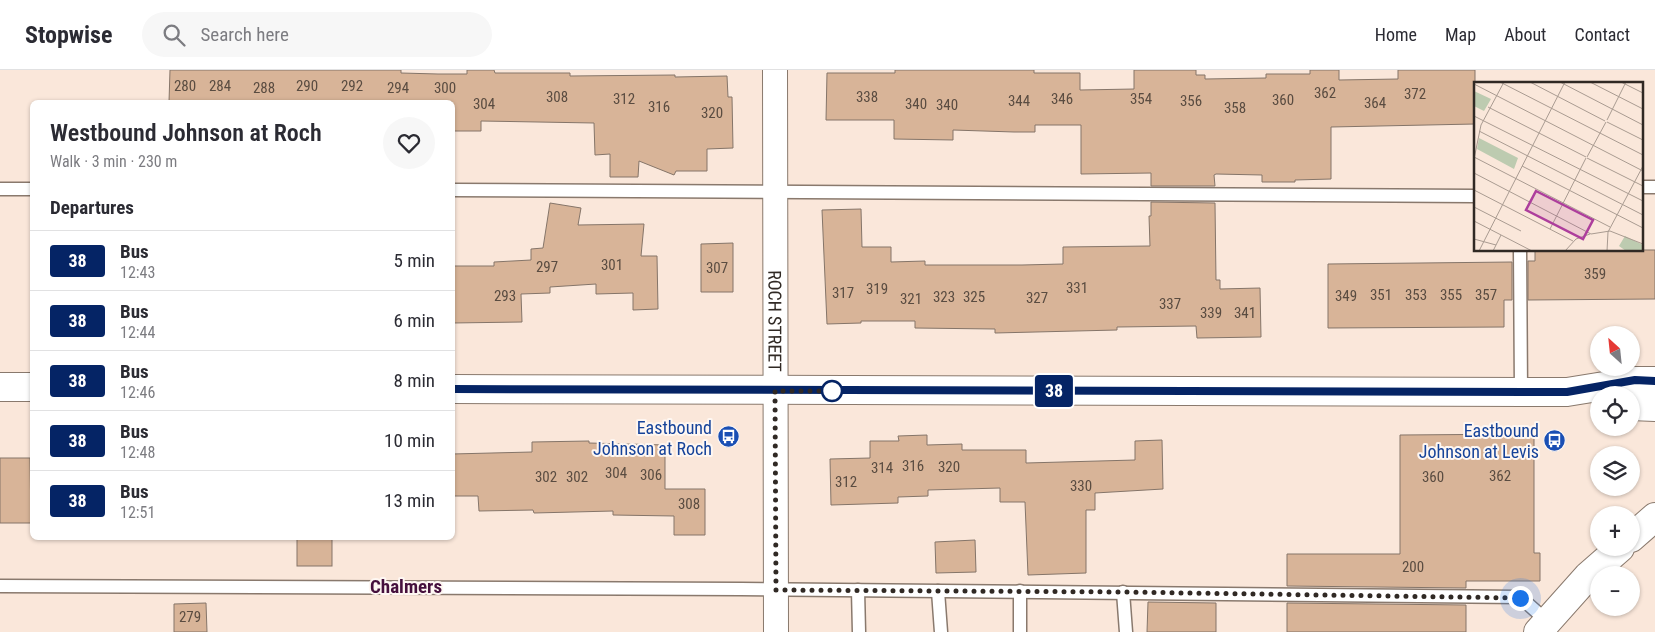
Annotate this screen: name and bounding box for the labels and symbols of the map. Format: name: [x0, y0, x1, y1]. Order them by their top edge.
house number: 280: [174, 77, 196, 95]
house number: 284: [209, 77, 231, 95]
house number: 290: [296, 77, 318, 95]
house number: 292: [341, 77, 363, 95]
house number: 288: [253, 79, 275, 97]
house number: 294: [387, 79, 409, 97]
house number: 300: [434, 79, 456, 97]
inset map: [1474, 82, 1642, 251]
house number: 362: [1314, 84, 1336, 102]
house number: 372: [1404, 85, 1426, 103]
house number: 308: [546, 88, 568, 106]
house number: 338: [856, 88, 878, 106]
house number: 312: [613, 90, 635, 108]
house number: 346: [1051, 90, 1073, 108]
house number: 354: [1130, 90, 1152, 108]
house number: 360: [1272, 91, 1294, 109]
house number: 344: [1008, 92, 1030, 110]
house number: 356: [1180, 92, 1202, 110]
house number: 364: [1364, 94, 1386, 112]
house number: 304: [473, 95, 495, 113]
house number: 340: [905, 95, 927, 113]
house number: 340: [936, 96, 958, 114]
house number: 316: [648, 98, 670, 116]
house number: 358: [1224, 99, 1246, 117]
house number: 320: [701, 104, 723, 122]
house number: 301: [601, 256, 623, 274]
house number: 297: [536, 258, 558, 276]
house number: 307: [706, 259, 728, 277]
house number: 359: [1584, 265, 1606, 283]
street label: ROCH STREET: [765, 270, 786, 372]
house number: 331: [1066, 279, 1088, 297]
house number: 319: [866, 280, 888, 298]
house number: 317: [832, 284, 854, 302]
house number: 351: [1370, 286, 1392, 304]
house number: 353: [1405, 286, 1427, 304]
house number: 355: [1440, 286, 1462, 304]
house number: 357: [1475, 286, 1497, 304]
house number: 293: [494, 287, 516, 305]
house number: 349: [1335, 287, 1357, 305]
house number: 323: [933, 288, 955, 306]
house number: 325: [963, 288, 985, 306]
house number: 327: [1026, 289, 1048, 307]
house number: 321: [900, 290, 922, 308]
house number: 337: [1159, 295, 1181, 313]
house number: 339: [1200, 304, 1222, 322]
house number: 341: [1234, 304, 1256, 322]
north arrow: [1590, 326, 1640, 376]
line badge: 38: [1032, 375, 1076, 407]
unlabelled marker: [821, 380, 843, 402]
place label: Eastbound Johnson at Roch: [593, 417, 712, 459]
place label: Eastbound Johnson at Levis: [1419, 420, 1539, 462]
bus stop icon: Eastbound Johnson at Roch: [716, 425, 740, 449]
bus stop icon: Eastbound Johnson at Levis: [1543, 428, 1567, 452]
house number: 316: [902, 457, 924, 475]
house number: 320: [938, 458, 960, 476]
house number: 314: [871, 459, 893, 477]
house number: 304: [605, 464, 627, 482]
house number: 306: [640, 466, 662, 484]
house number: 362: [1489, 467, 1511, 485]
house number: 302: [535, 468, 557, 486]
house number: 302: [566, 468, 588, 486]
house number: 360: [1422, 468, 1444, 486]
house number: 312: [835, 473, 857, 491]
house number: 330: [1070, 477, 1092, 495]
house number: 308: [678, 495, 700, 513]
house number: 200: [1402, 558, 1424, 576]
district label: Chalmers: [370, 575, 442, 598]
your location: [1508, 586, 1533, 611]
house number: 279: [179, 608, 201, 626]

